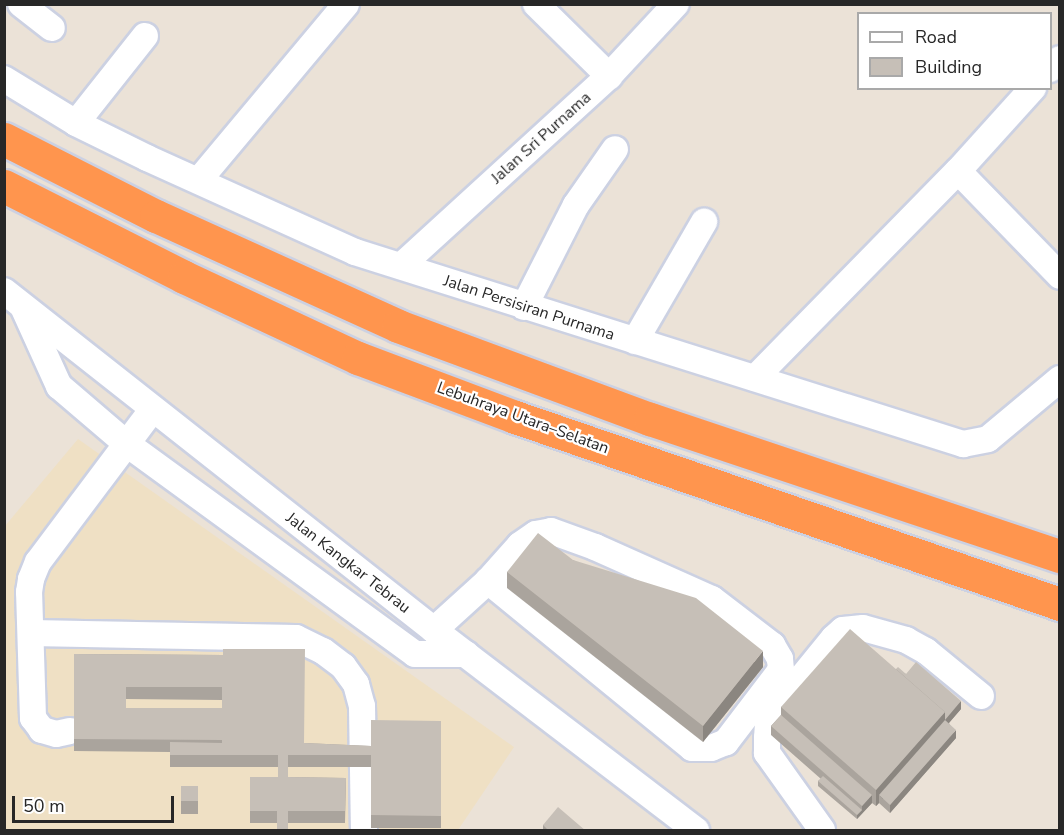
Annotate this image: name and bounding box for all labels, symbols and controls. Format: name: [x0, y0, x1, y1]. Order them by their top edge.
legend: [857, 12, 1052, 90]
text: Road: [915, 25, 957, 49]
text: Building: [915, 55, 982, 79]
street label: Jalan Sri Purnama: [487, 88, 595, 188]
street label: Jalan Persisiran Purnama: [441, 271, 617, 345]
street label: Lebuhraya Utara–Selatan: [434, 378, 612, 458]
street label: Jalan Kangkar Tebrau: [282, 508, 414, 618]
scale bar: [15, 784, 177, 822]
text: 50 m: [23, 794, 65, 818]

